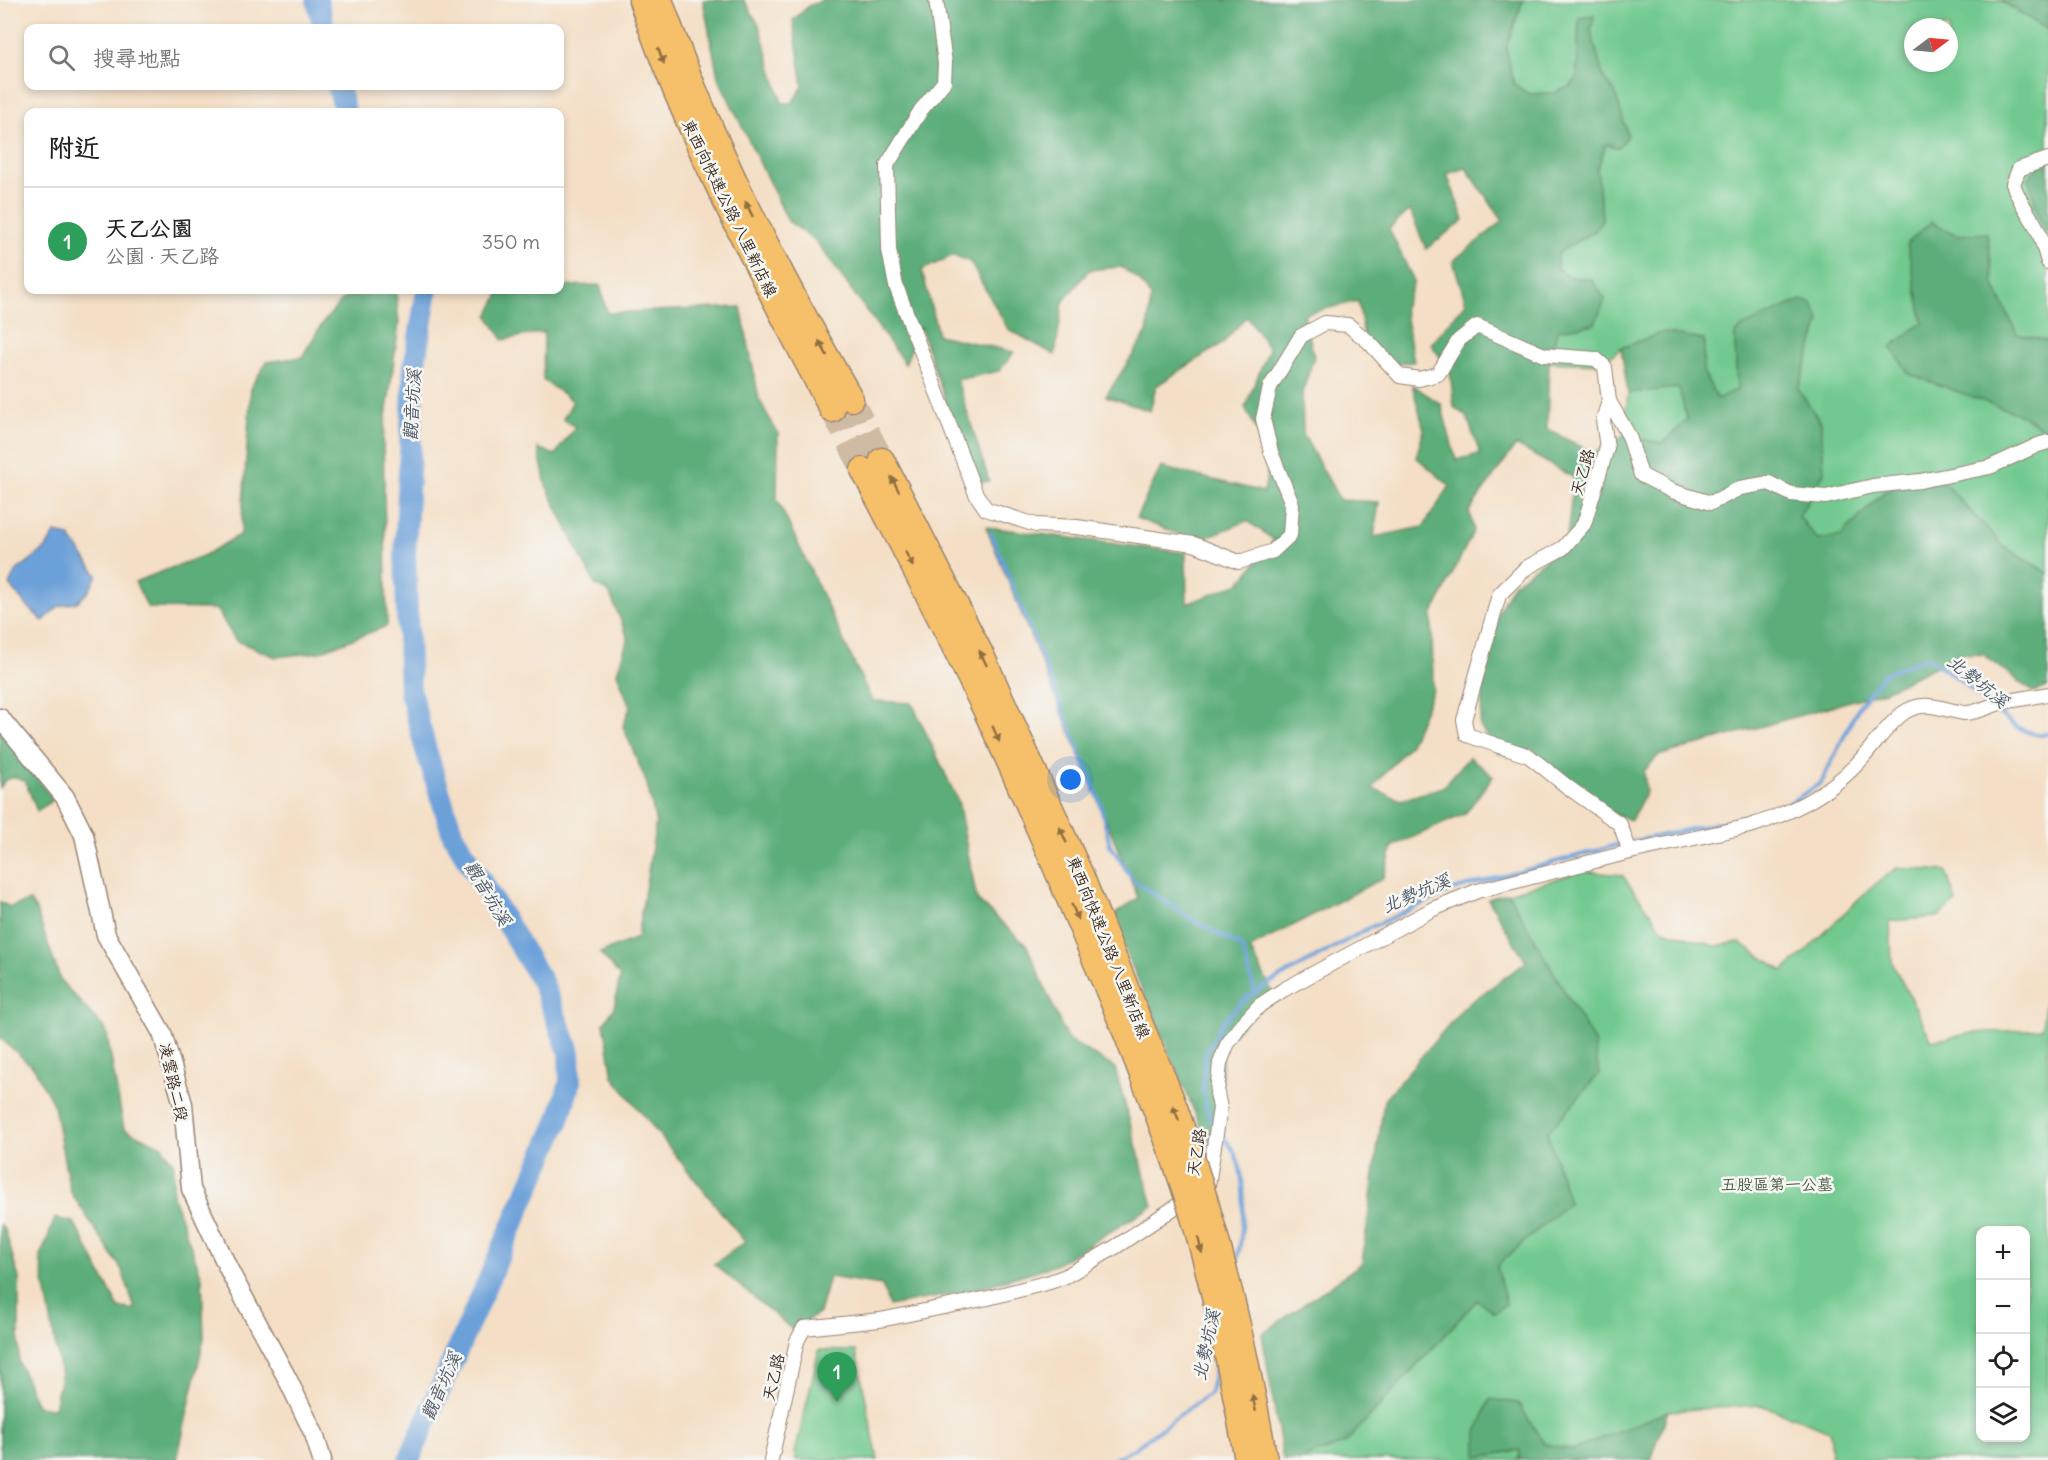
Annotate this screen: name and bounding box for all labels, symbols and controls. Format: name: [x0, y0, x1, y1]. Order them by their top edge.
north arrow: [1904, 18, 1958, 72]
search box: [24, 24, 564, 90]
icon: search: [45, 41, 78, 74]
text: 搜尋地點: [93, 44, 181, 72]
one-way arrow: [657, 47, 666, 65]
street label: 東西向快速公路 八里新店線: [678, 116, 782, 300]
text: 附近: [48, 131, 100, 164]
one-way arrow: [744, 200, 754, 218]
text: 天乙公園: [105, 214, 193, 242]
text: 1: [64, 229, 71, 254]
text: 350 m: [482, 229, 540, 254]
text: 公園 · 天乙路: [105, 243, 219, 268]
one-way arrow: [818, 339, 828, 356]
water label: 觀音坑溪: [399, 367, 425, 442]
street label: 天乙路: [1566, 446, 1598, 498]
one-way arrow: [890, 475, 899, 492]
one-way arrow: [904, 551, 914, 568]
one-way arrow: [978, 649, 987, 666]
water label: 北勢坑溪: [1943, 649, 2014, 713]
one-way arrow: [991, 726, 1000, 743]
your location: [1056, 765, 1085, 794]
one-way arrow: [1058, 826, 1068, 844]
street label: 東西向快速公路 八里新店線: [1063, 852, 1155, 1042]
water label: 觀音坑溪: [460, 856, 517, 931]
water label: 北勢坑溪: [1378, 868, 1455, 918]
one-way arrow: [1070, 904, 1080, 922]
street label: 凌雲路二段: [155, 1041, 193, 1123]
one-way arrow: [1171, 1104, 1181, 1122]
street label: 天乙路: [1182, 1127, 1210, 1177]
park label: 五股區第一公墓: [1721, 1174, 1833, 1194]
map controls: [1976, 1226, 2030, 1442]
button: +: [1976, 1226, 2030, 1280]
one-way arrow: [1196, 1236, 1206, 1254]
button: −: [1976, 1280, 2030, 1334]
water label: 北勢坑溪: [1187, 1306, 1225, 1383]
button: locate: [1976, 1334, 2030, 1388]
water label: 觀音坑溪: [416, 1348, 467, 1424]
street label: 天乙路: [758, 1351, 788, 1403]
pin: 1: [818, 1352, 856, 1402]
button: layers: [1976, 1388, 2030, 1442]
one-way arrow: [1249, 1393, 1258, 1412]

